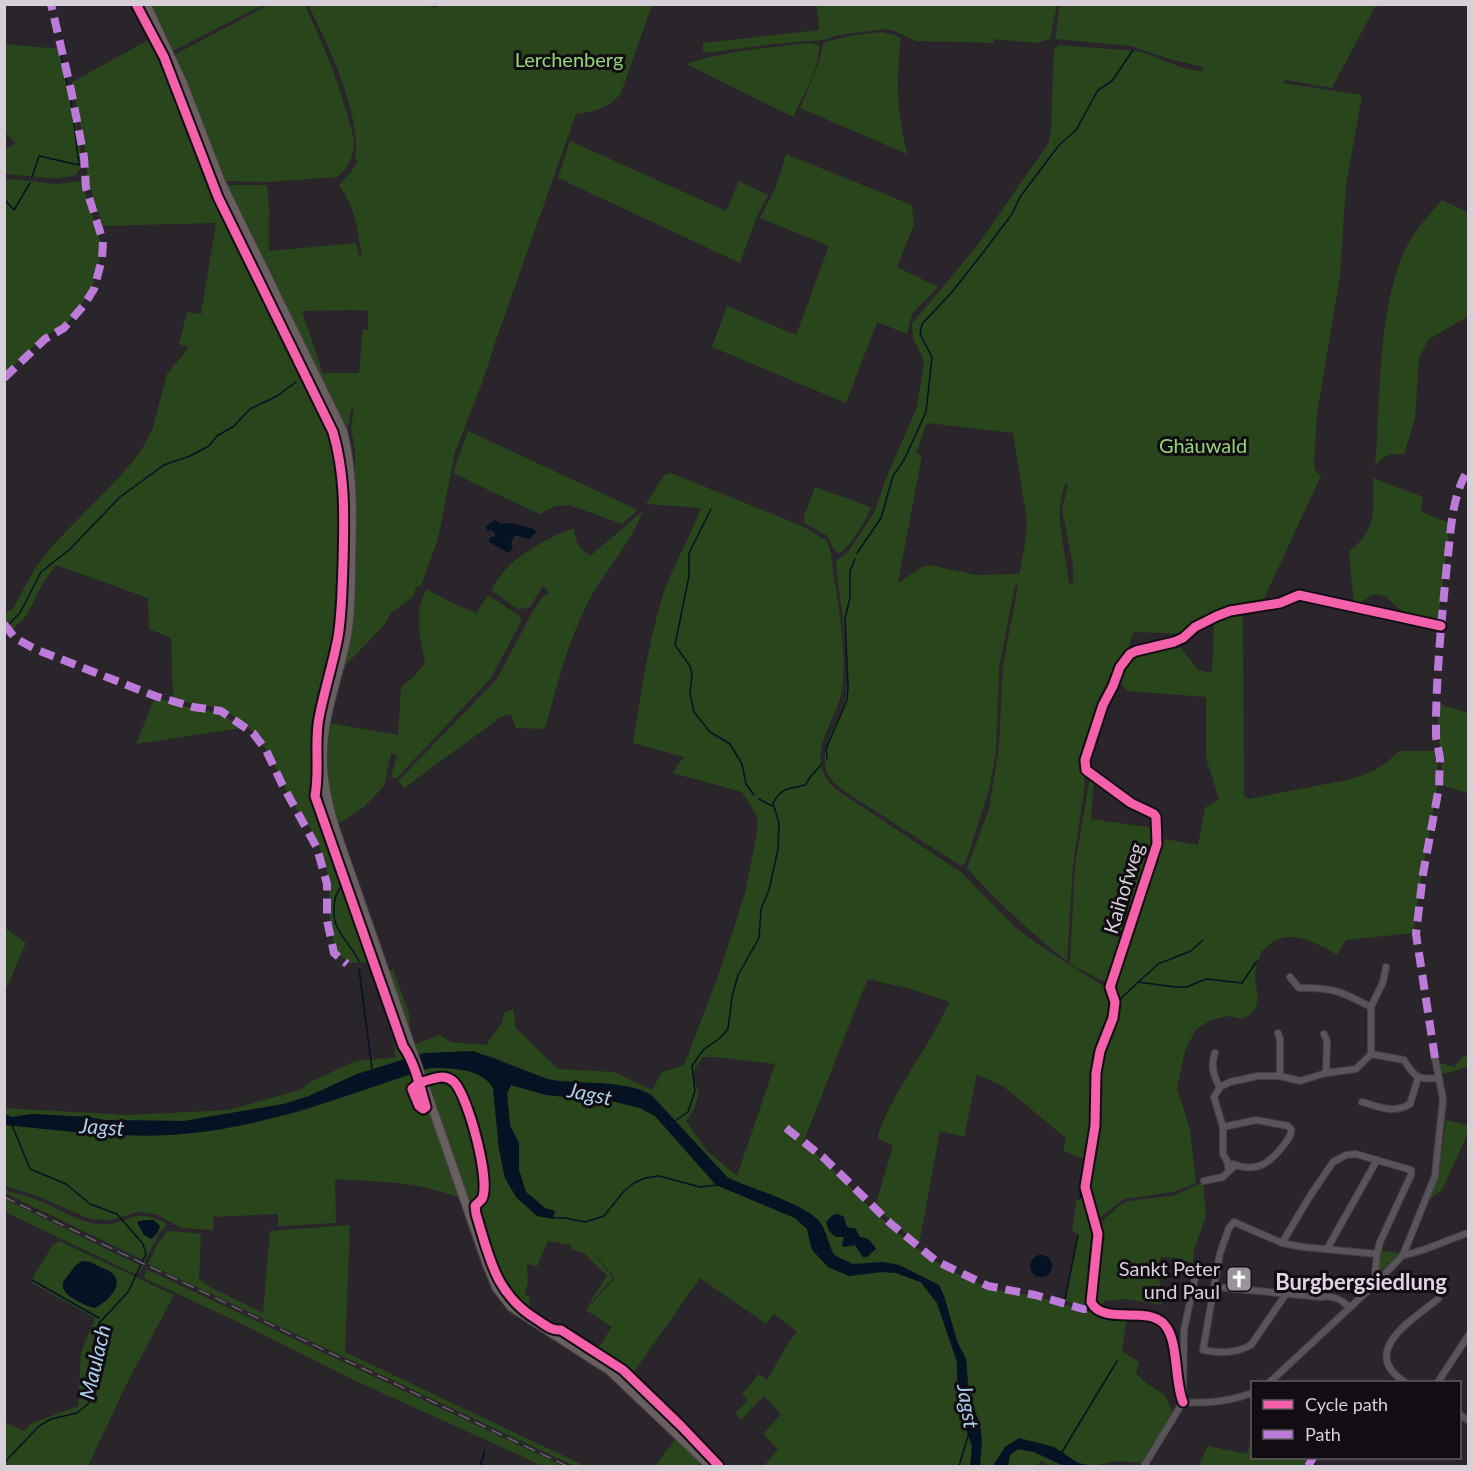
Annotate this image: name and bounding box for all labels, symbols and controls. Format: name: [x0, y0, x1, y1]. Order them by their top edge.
park label: Lerchenberg: [515, 47, 623, 71]
park label: Ghäuwald: [1159, 433, 1247, 457]
street label: Kaihofweg: [1098, 840, 1148, 936]
water label: Jagst: [565, 1076, 615, 1110]
water label: Jagst: [78, 1112, 126, 1140]
place label: Sankt Peter und Paul: [1119, 1256, 1221, 1303]
church icon: Sankt Peter und Paul: [1224, 1264, 1254, 1294]
district label: Burgbergsiedlung: [1275, 1268, 1447, 1295]
water label: Maulach: [73, 1322, 115, 1402]
water label: Jagst: [953, 1381, 985, 1431]
legend: [1251, 1381, 1461, 1459]
text: Cycle path: [1305, 1393, 1388, 1415]
text: Path: [1305, 1423, 1341, 1445]

